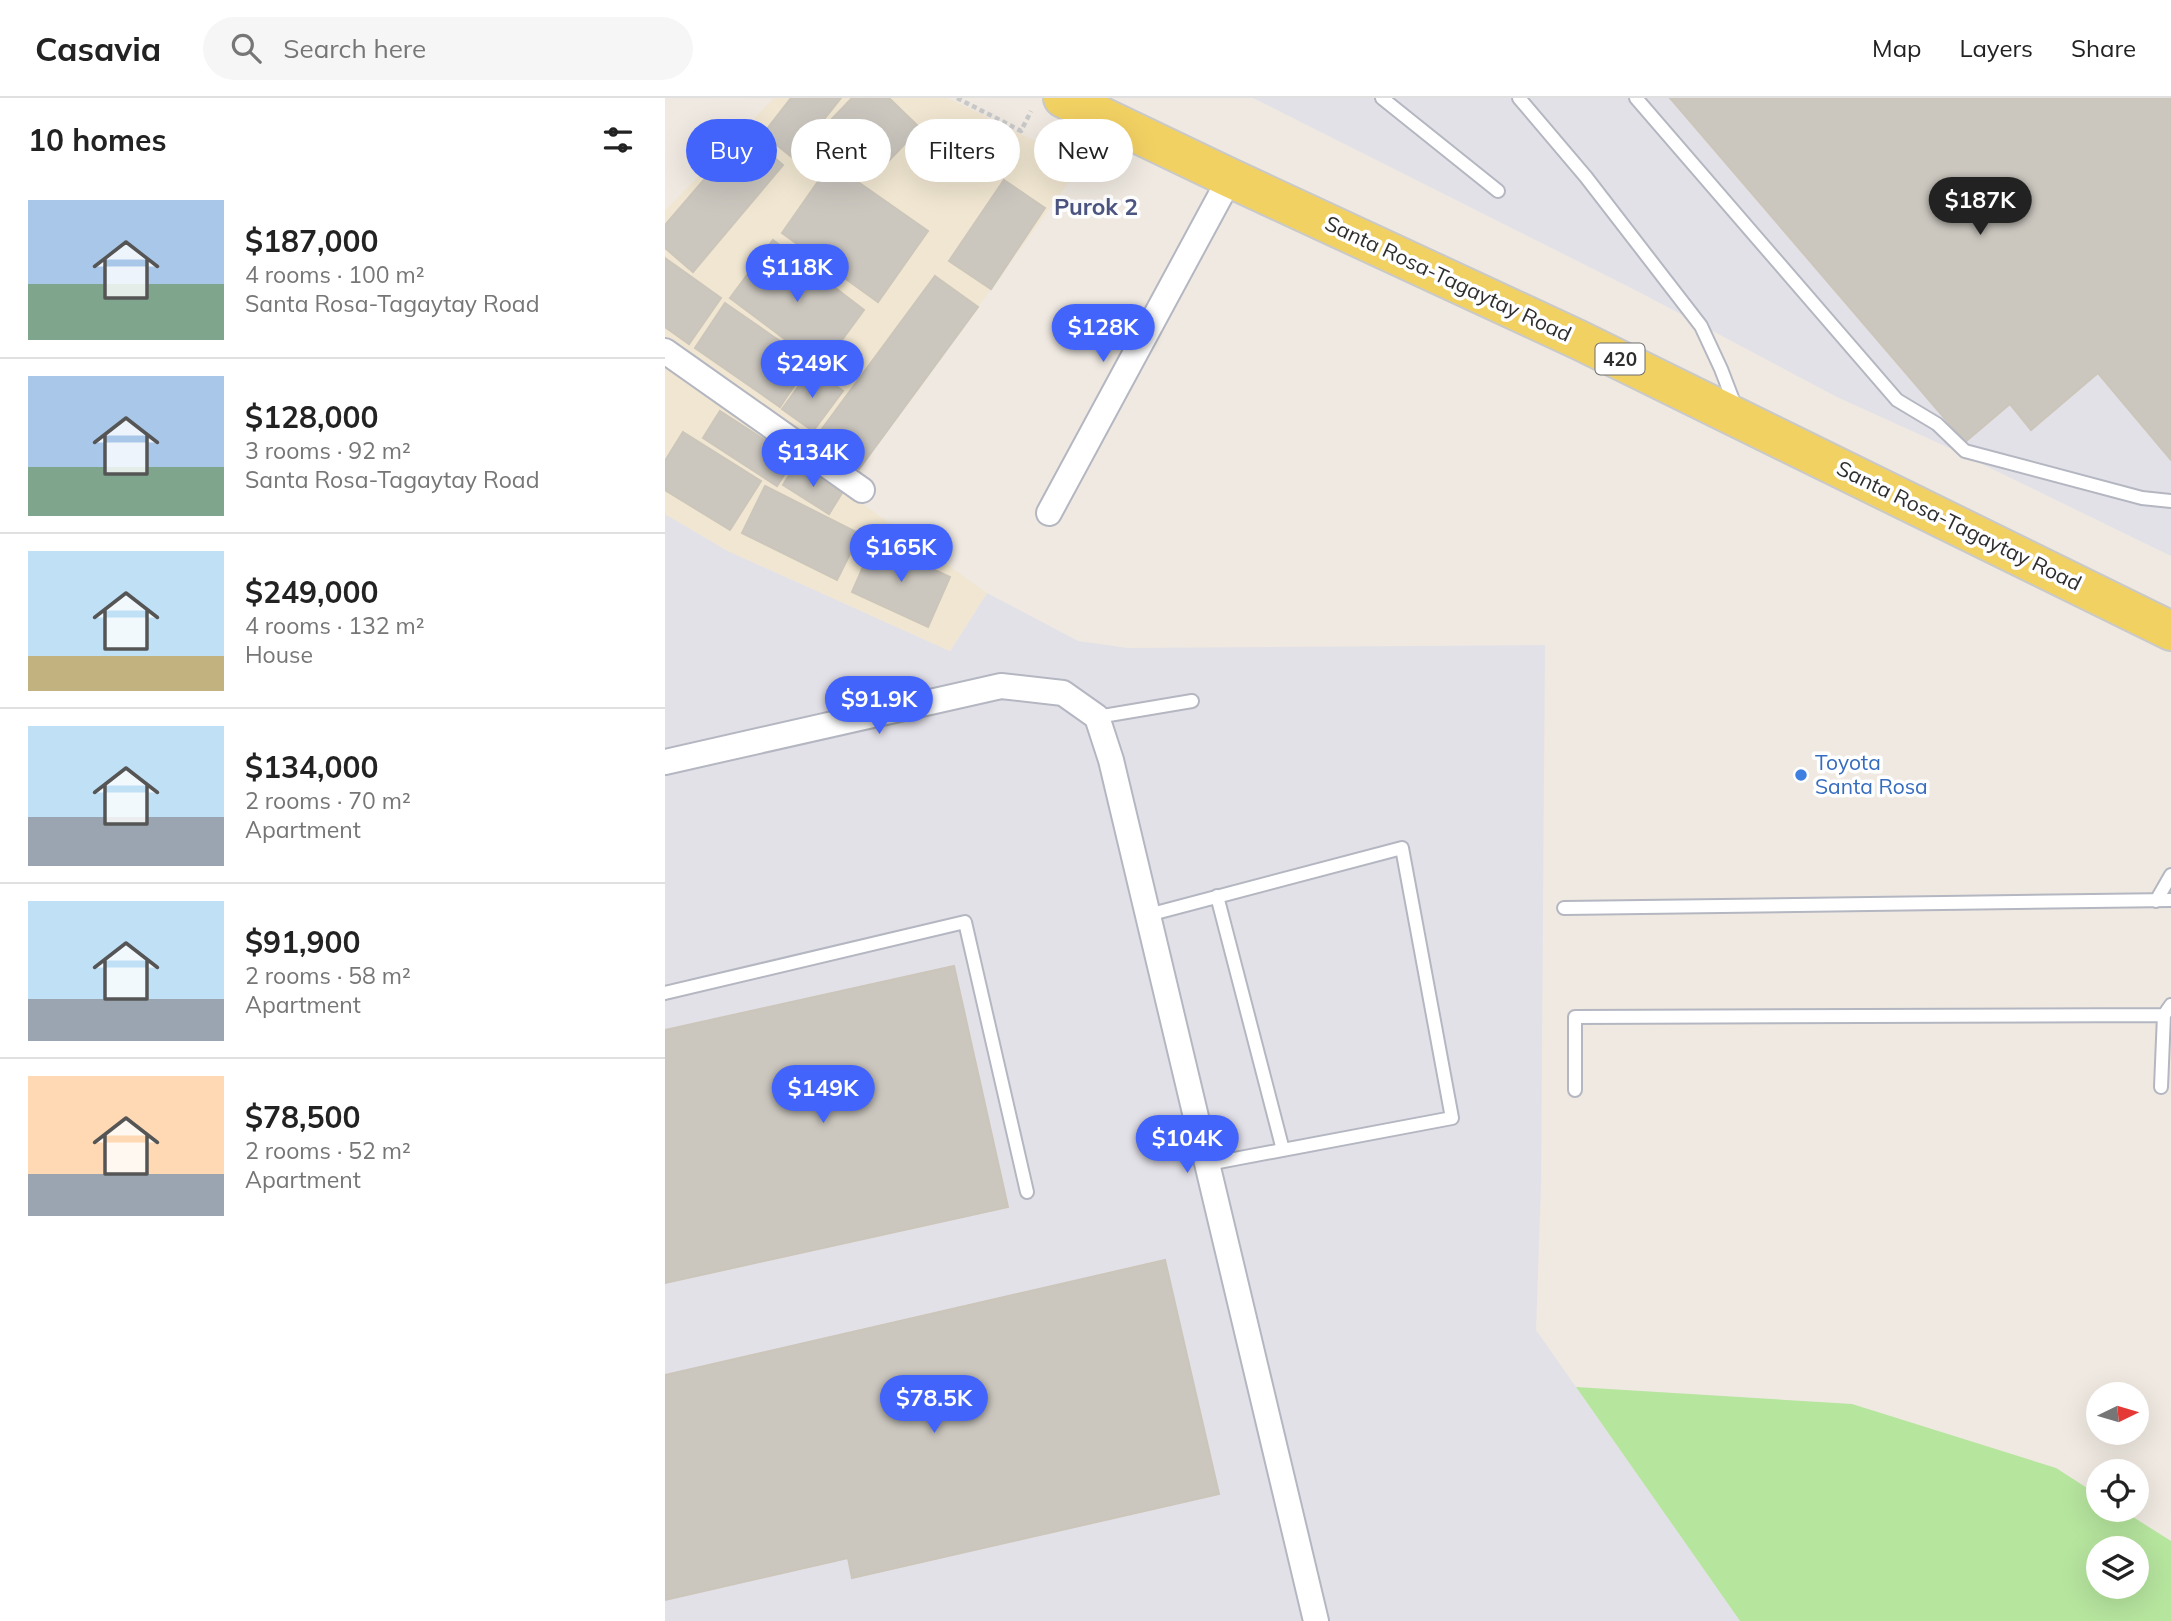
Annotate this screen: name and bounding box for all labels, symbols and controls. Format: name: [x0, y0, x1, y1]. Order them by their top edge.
search box: [203, 17, 693, 80]
text: Casavia: [35, 28, 161, 69]
icon: search: [227, 29, 265, 67]
text: Search here: [283, 32, 426, 65]
text: Map: [1872, 33, 1921, 63]
text: Layers: [1959, 33, 2033, 63]
text: Share: [2071, 33, 2136, 63]
chip: Buy: [686, 119, 777, 182]
chip: Rent: [791, 119, 891, 182]
chip: Filters: [905, 119, 1020, 182]
chip: New: [1034, 119, 1133, 182]
text: 10 homes: [28, 121, 167, 159]
icon: filters: [599, 121, 637, 159]
pin: $187K: [1931, 178, 2029, 237]
text: $187K: [1945, 185, 2015, 214]
district label: Purok 2: [1054, 192, 1138, 221]
street label: Santa Rosa-Tagaytay Road: [1321, 209, 1576, 347]
text: $187,000: [245, 222, 378, 260]
icon: home: [84, 228, 168, 312]
pin: $118K: [748, 244, 846, 304]
text: $118K: [762, 252, 832, 281]
text: 4 rooms · 100 m²: [245, 260, 425, 289]
text: Santa Rosa-Tagaytay Road: [245, 289, 539, 318]
pin: $128K: [1054, 304, 1152, 364]
text: $128K: [1068, 312, 1138, 341]
pin: $249K: [763, 341, 861, 400]
road number: 420: [1595, 344, 1644, 374]
text: $249K: [777, 348, 847, 377]
text: $128,000: [245, 398, 378, 436]
icon: home: [84, 404, 168, 488]
pin: $134K: [764, 430, 862, 489]
text: 3 rooms · 92 m²: [245, 436, 411, 465]
text: $134K: [778, 437, 848, 466]
street label: Santa Rosa-Tagaytay Road: [1833, 454, 2086, 596]
text: Santa Rosa-Tagaytay Road: [245, 465, 539, 494]
pin: $165K: [852, 524, 950, 584]
text: $165K: [866, 532, 936, 561]
text: $249,000: [245, 573, 378, 611]
icon: home: [84, 579, 168, 663]
text: 4 rooms · 132 m²: [245, 611, 425, 640]
text: House: [245, 640, 313, 669]
pin: $91.9K: [822, 676, 936, 736]
text: $91.9K: [841, 684, 917, 713]
text: $134,000: [245, 748, 378, 786]
place label: Toyota Santa Rosa: [1815, 749, 1928, 799]
icon: home: [84, 754, 168, 838]
marker: Toyota Santa Rosa: [1793, 767, 1809, 783]
text: 2 rooms · 70 m²: [245, 786, 411, 815]
text: Apartment: [245, 815, 361, 844]
text: $91,900: [245, 923, 360, 961]
icon: home: [84, 929, 168, 1013]
text: 2 rooms · 58 m²: [245, 961, 411, 990]
text: Apartment: [245, 990, 361, 1019]
pin: $149K: [774, 1066, 872, 1125]
text: $149K: [788, 1073, 858, 1102]
text: $78,500: [245, 1098, 360, 1136]
icon: home: [84, 1104, 168, 1188]
pin: $104K: [1138, 1116, 1236, 1175]
text: $104K: [1152, 1123, 1222, 1152]
text: 2 rooms · 52 m²: [245, 1136, 411, 1165]
text: Apartment: [245, 1165, 361, 1194]
pin: $78.5K: [877, 1376, 991, 1435]
north arrow: [2086, 1382, 2149, 1446]
map controls: [2086, 1382, 2149, 1599]
text: $78.5K: [896, 1383, 972, 1412]
button: locate: [2086, 1459, 2149, 1522]
button: layers: [2086, 1536, 2149, 1599]

